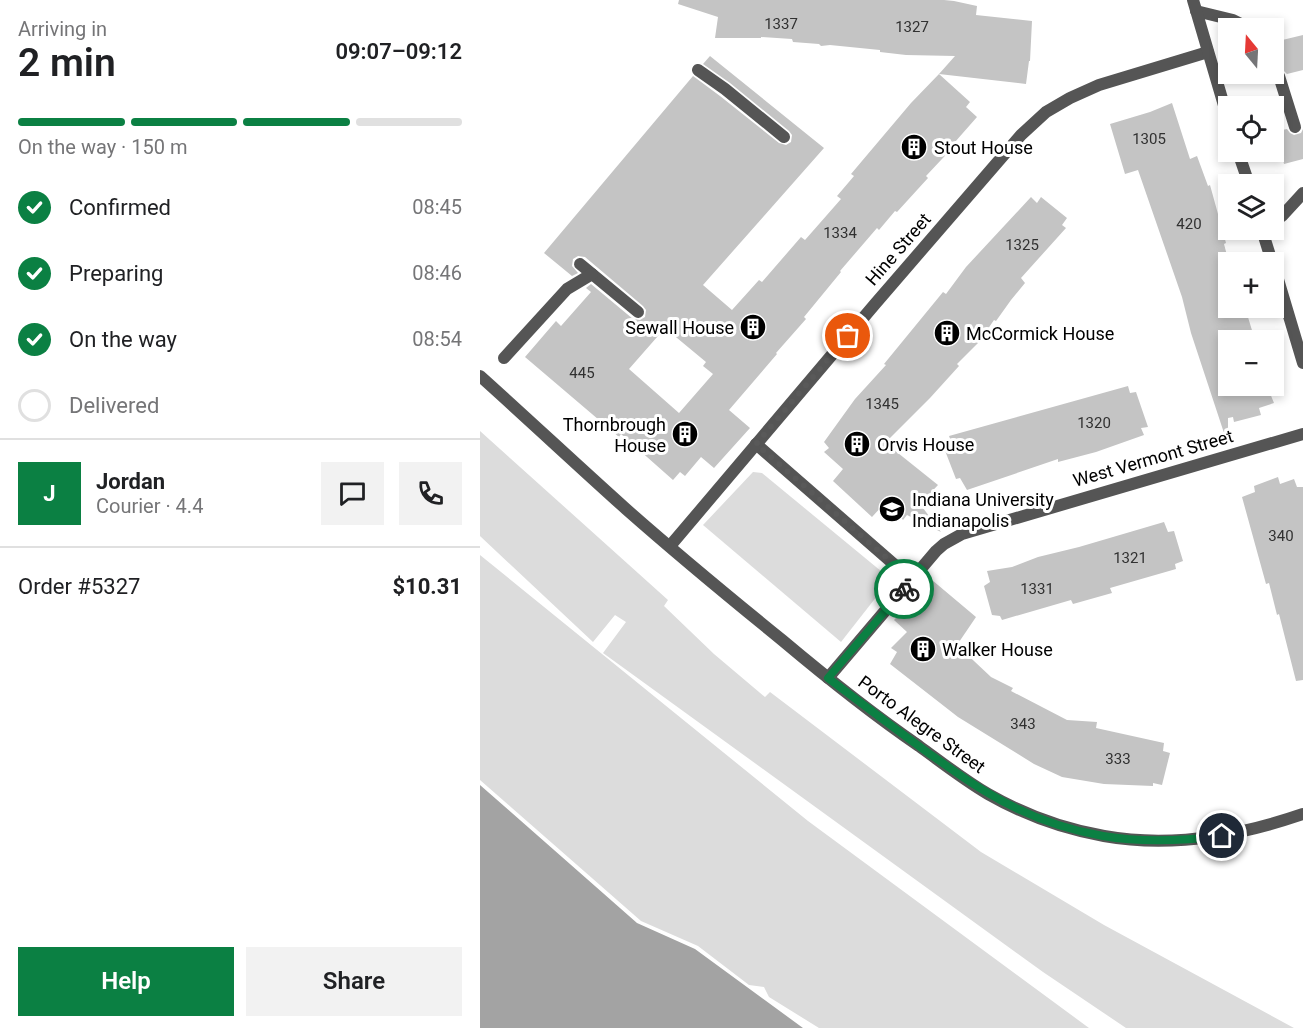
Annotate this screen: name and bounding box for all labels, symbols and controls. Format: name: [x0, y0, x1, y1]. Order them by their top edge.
house number: 1337: [764, 15, 798, 33]
text: Arriving in: [18, 17, 107, 41]
house number: 1327: [895, 18, 929, 36]
north arrow: [1218, 18, 1284, 84]
map controls: [1218, 18, 1284, 396]
text: 09:07–09:12: [335, 39, 462, 64]
text: 2 min: [18, 40, 116, 86]
button: locate: [1218, 96, 1284, 162]
house number: 1305: [1132, 130, 1166, 148]
building icon: Stout House: [899, 132, 929, 162]
text: On the way · 150 m: [18, 135, 187, 159]
place label: Stout House: [934, 137, 1033, 158]
button: layers: [1218, 174, 1284, 240]
icon: check: [18, 191, 51, 224]
text: Confirmed: [69, 195, 171, 220]
text: 08:45: [412, 195, 462, 219]
street label: Hine Street: [861, 209, 935, 289]
house number: 420: [1176, 215, 1202, 233]
house number: 1334: [823, 224, 857, 242]
house number: 1325: [1005, 236, 1039, 254]
button: +: [1218, 252, 1284, 318]
icon: check: [18, 257, 51, 290]
text: Preparing: [69, 261, 163, 286]
text: 08:46: [412, 261, 462, 285]
pin: [822, 310, 873, 361]
building icon: Sewall House: [738, 312, 768, 342]
place label: Sewall House: [625, 317, 734, 338]
building icon: McCormick House: [932, 318, 962, 348]
icon: bag: [831, 319, 864, 352]
icon: check: [18, 323, 51, 356]
place label: McCormick House: [966, 323, 1114, 344]
text: On the way: [69, 327, 177, 352]
text: 08:54: [412, 327, 462, 351]
button: −: [1218, 330, 1284, 396]
house number: 445: [569, 364, 595, 382]
text: Delivered: [69, 393, 159, 418]
house number: 1345: [865, 395, 899, 413]
place label: Thornbrough House: [563, 414, 666, 456]
house number: 1320: [1077, 414, 1111, 432]
building icon: Thornbrough House: [670, 419, 700, 449]
street label: West Vermont Street: [1071, 425, 1236, 491]
building icon: Orvis House: [842, 429, 872, 459]
place label: Orvis House: [877, 434, 974, 455]
button: chat: [321, 462, 384, 525]
button: phone: [399, 462, 462, 525]
text: Jordan: [96, 469, 165, 494]
text: J: [43, 481, 56, 506]
place label: Indiana University Indianapolis: [912, 489, 1054, 531]
text: Courier · 4.4: [96, 494, 203, 518]
school or university icon: Indiana University Indianapolis: [877, 494, 907, 524]
house number: 340: [1268, 527, 1294, 545]
house number: 1321: [1113, 549, 1147, 567]
courier: [874, 559, 934, 619]
icon: bike: [888, 573, 921, 606]
text: Order #5327: [18, 574, 140, 599]
text: $10.31: [393, 574, 462, 599]
house number: 1331: [1020, 580, 1054, 598]
building icon: Walker House: [908, 634, 938, 664]
place label: Walker House: [942, 639, 1053, 660]
street label: Porto Alegre Street: [854, 671, 990, 777]
house number: 343: [1010, 715, 1036, 733]
house number: 333: [1105, 750, 1131, 768]
pin: [1196, 810, 1247, 861]
icon: home: [1205, 819, 1238, 852]
button: Help: [18, 947, 234, 1016]
button: Share: [246, 947, 462, 1016]

